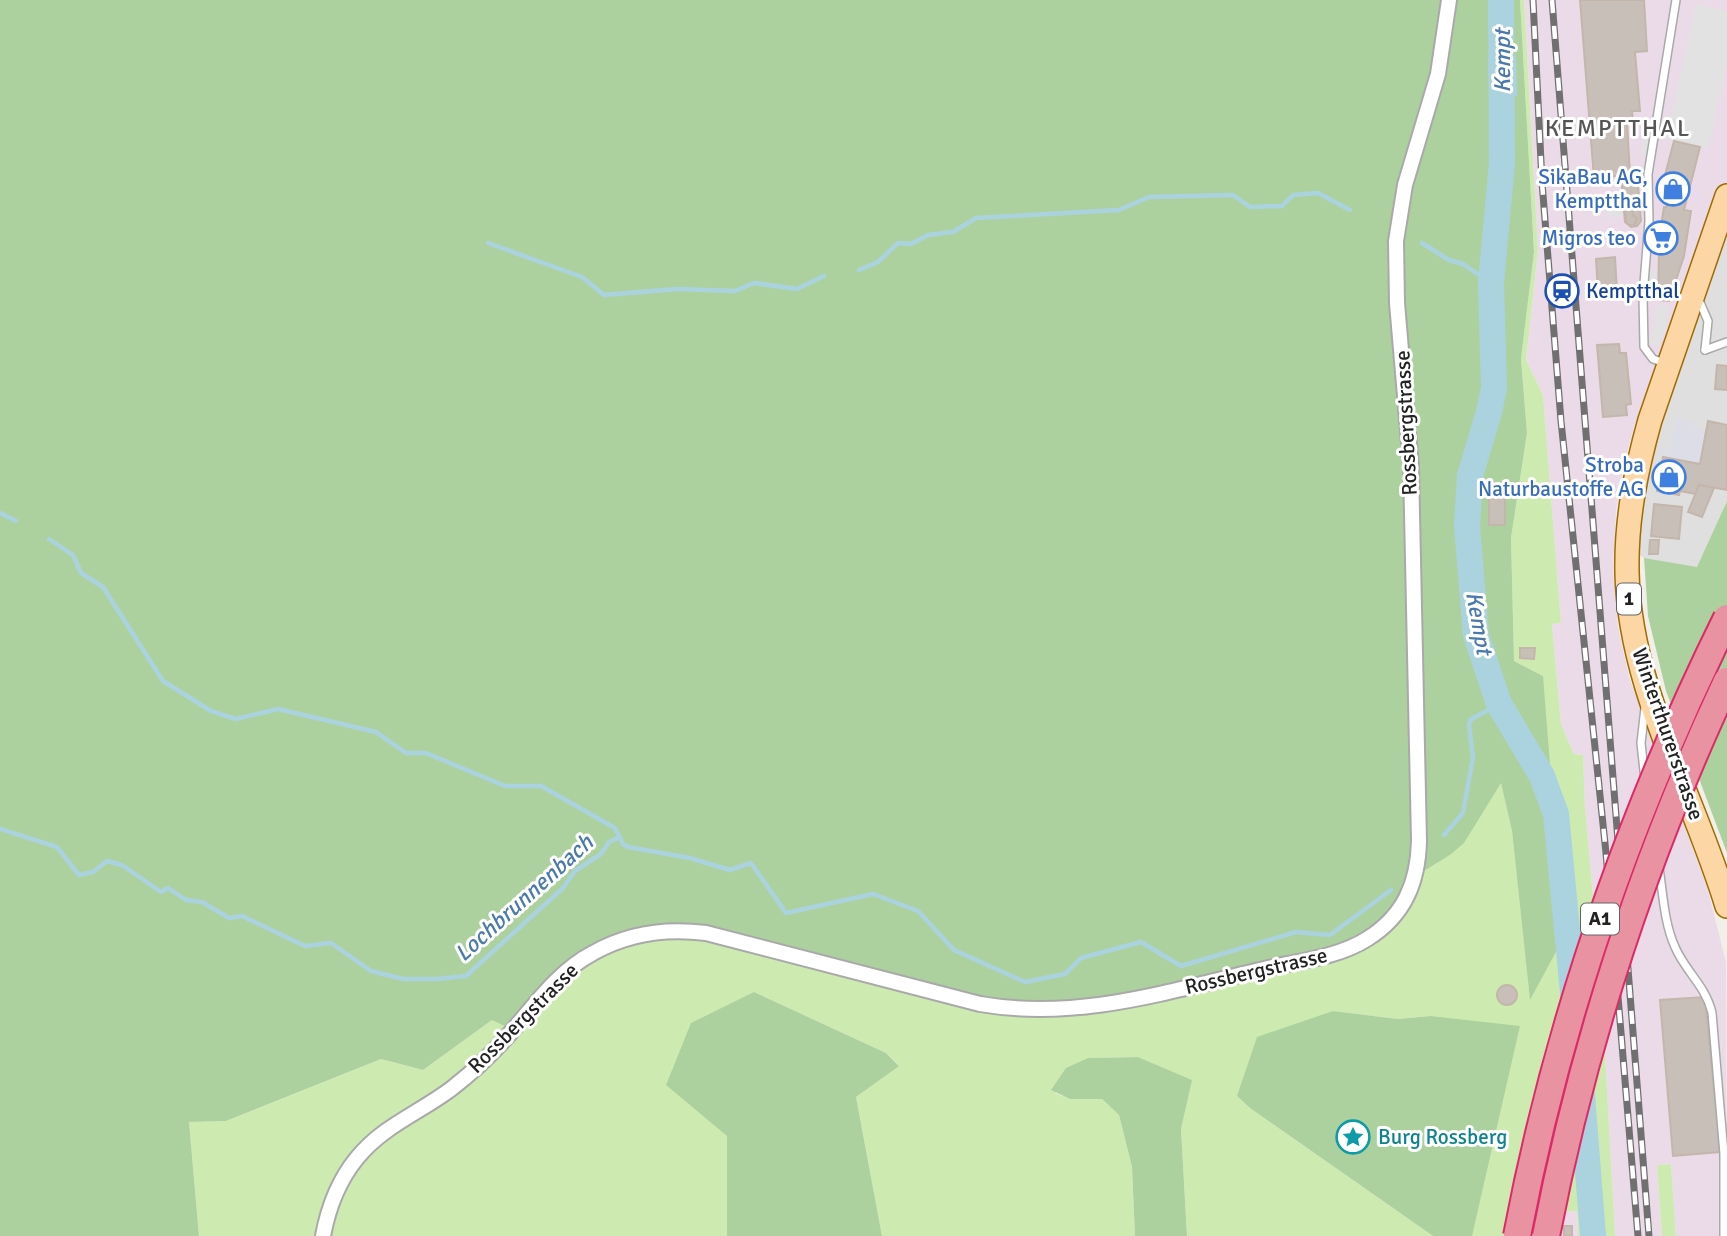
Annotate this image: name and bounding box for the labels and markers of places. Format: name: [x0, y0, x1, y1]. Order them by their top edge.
place label: SikaBau AG, Kemptthal: [1538, 164, 1648, 214]
shop icon: SikaBau AG, Kemptthal: [1654, 170, 1692, 208]
supermarket icon: Migros teo: [1642, 219, 1680, 257]
place label: Migros teo: [1542, 225, 1636, 251]
station icon: Kemptthal: [1543, 272, 1581, 310]
place label: Kemptthal: [1586, 278, 1680, 304]
place label: Stroba Naturbaustoffe AG: [1478, 452, 1644, 502]
shop icon: Stroba Naturbaustoffe AG: [1650, 458, 1688, 496]
place icon: Burg Rossberg: [1334, 1118, 1372, 1156]
place label: Burg Rossberg: [1378, 1124, 1507, 1150]

